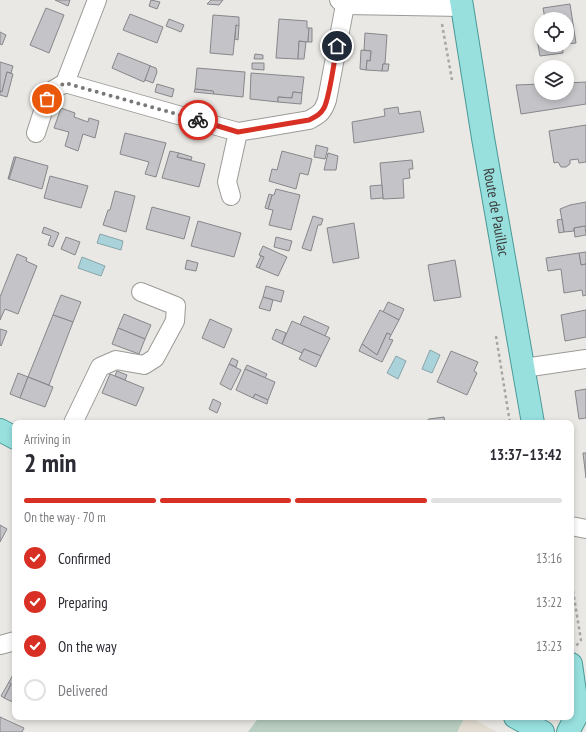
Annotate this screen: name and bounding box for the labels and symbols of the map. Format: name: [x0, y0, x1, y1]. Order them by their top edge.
pin: [320, 29, 354, 63]
pin: [30, 82, 64, 116]
courier: [178, 100, 218, 140]
street label: Route de Pauillac: [479, 166, 514, 258]

